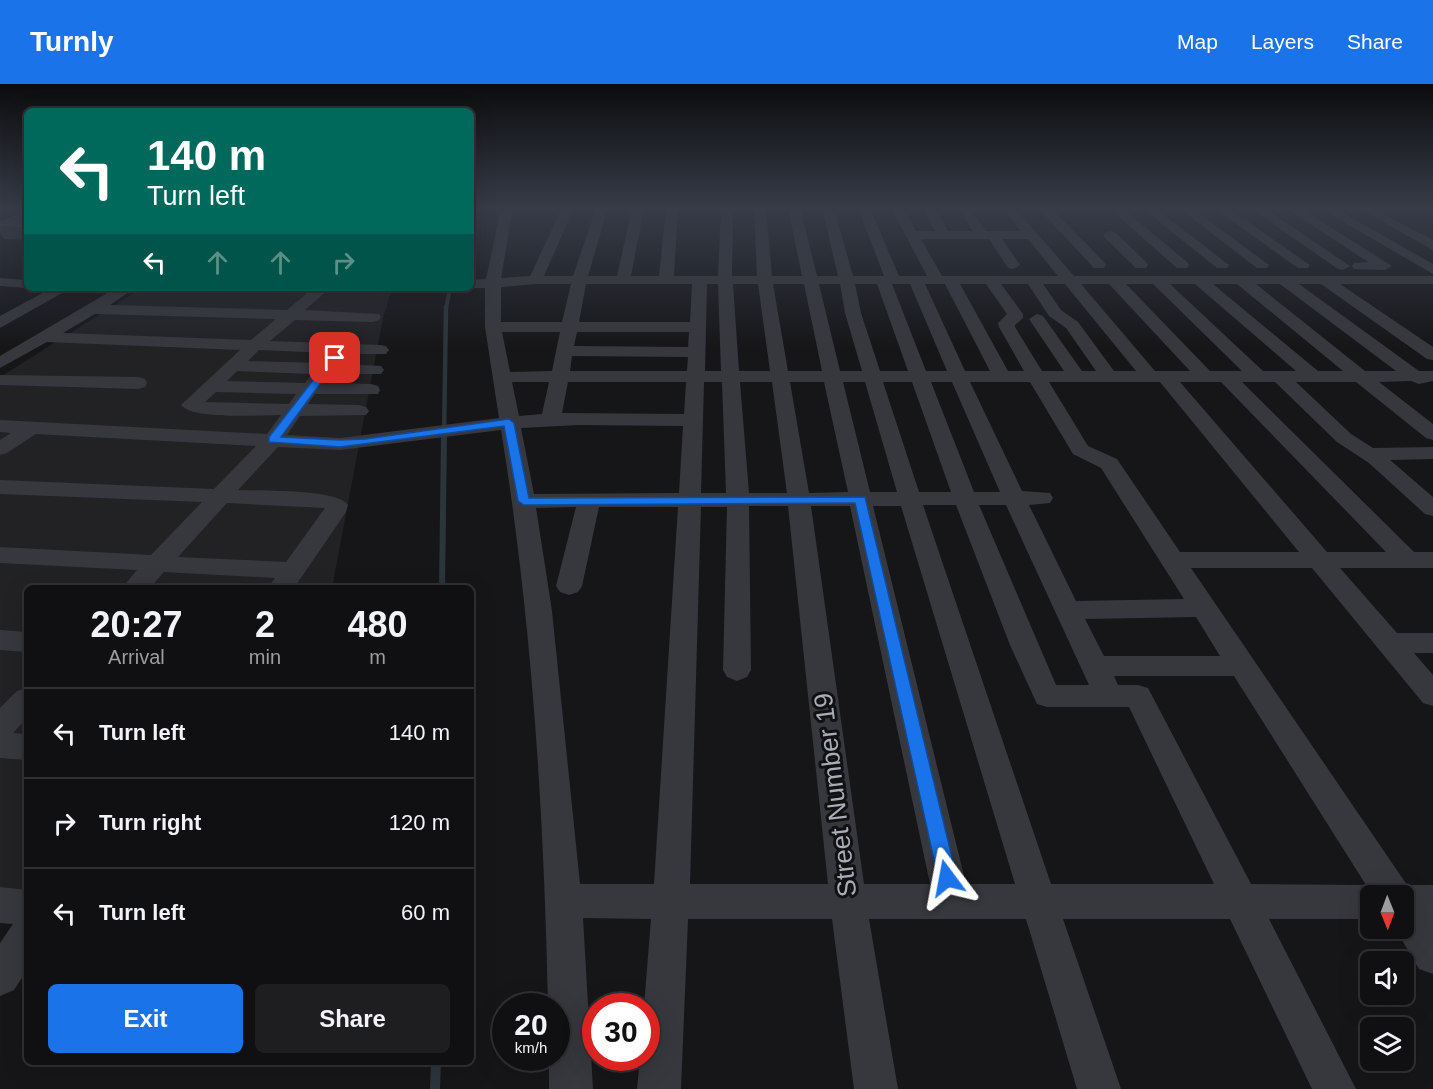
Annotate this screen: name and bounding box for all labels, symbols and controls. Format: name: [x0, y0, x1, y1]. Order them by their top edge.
text: Turnly: [30, 26, 113, 57]
text: Map: [1177, 30, 1218, 53]
text: Layers: [1251, 30, 1314, 53]
text: Share: [1347, 30, 1403, 53]
icon: left: [48, 132, 126, 210]
text: 140 m: [147, 132, 266, 179]
text: Turn left: [147, 181, 245, 211]
icon: left: [138, 246, 171, 279]
icon: ahead: [201, 246, 234, 279]
icon: ahead: [264, 246, 297, 279]
icon: right: [327, 246, 360, 279]
pin: [309, 332, 360, 383]
icon: arrive: [318, 341, 351, 374]
text: 20:27: [90, 604, 182, 645]
text: 2: [255, 604, 275, 645]
text: 480: [347, 604, 408, 645]
text: Arrival: [108, 646, 165, 668]
text: min: [249, 646, 281, 668]
text: m: [369, 646, 386, 668]
street label: Street Number 19: [808, 691, 862, 899]
icon: left: [48, 717, 81, 750]
text: Turn left: [99, 720, 185, 745]
text: 140 m: [389, 720, 450, 745]
icon: right: [48, 807, 81, 840]
text: Turn right: [99, 810, 201, 835]
text: 120 m: [389, 810, 450, 835]
position arrow: [915, 846, 979, 910]
north arrow: [1360, 885, 1414, 939]
map controls: [1360, 885, 1414, 1071]
icon: left: [48, 897, 81, 930]
text: Turn left: [99, 900, 185, 925]
text: 60 m: [401, 900, 450, 925]
button: sound: [1360, 951, 1414, 1005]
button: Exit: [48, 984, 243, 1053]
button: Share: [255, 984, 450, 1053]
speed limit sign: 30: [582, 993, 660, 1071]
text: 20: [514, 1008, 548, 1041]
button: layers: [1360, 1017, 1414, 1071]
text: km/h: [515, 1039, 547, 1056]

